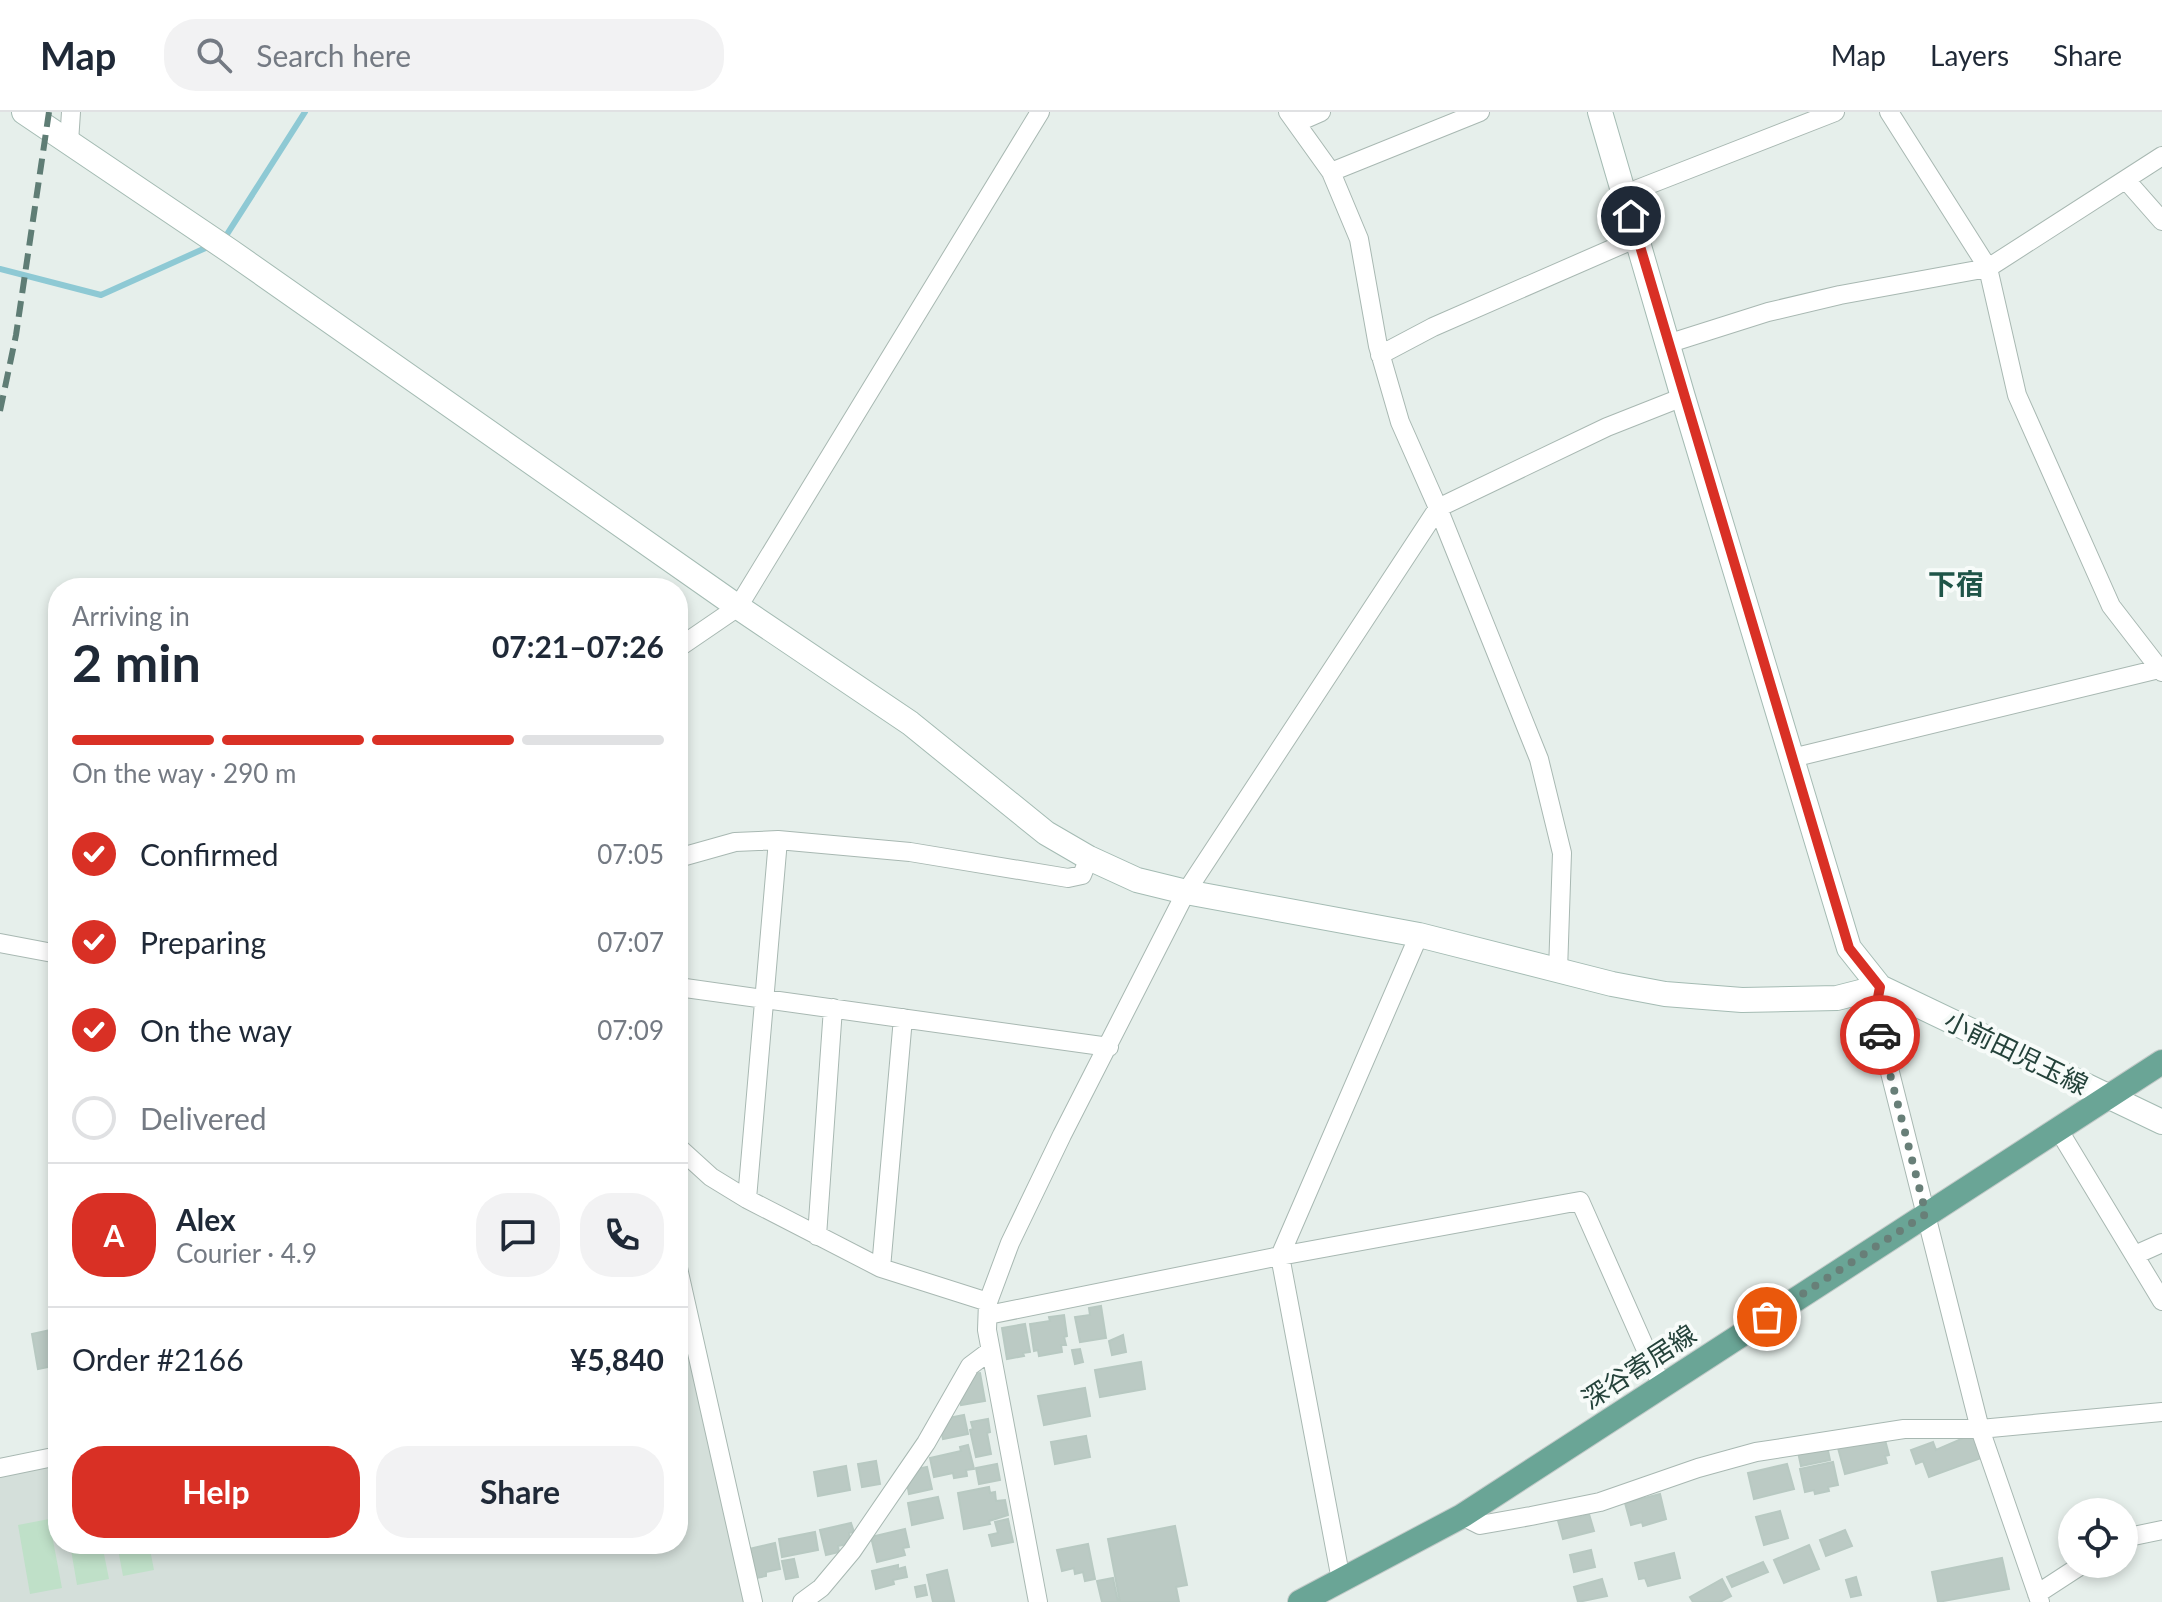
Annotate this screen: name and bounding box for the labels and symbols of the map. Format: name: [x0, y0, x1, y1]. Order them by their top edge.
pin: [1597, 182, 1665, 250]
district label: 下宿: [1928, 566, 1984, 600]
courier: [1840, 995, 1920, 1075]
street label: 小前田児玉線: [1939, 1004, 2094, 1101]
pin: [1733, 1283, 1801, 1351]
street label: 深谷寄居線: [1575, 1317, 1702, 1415]

